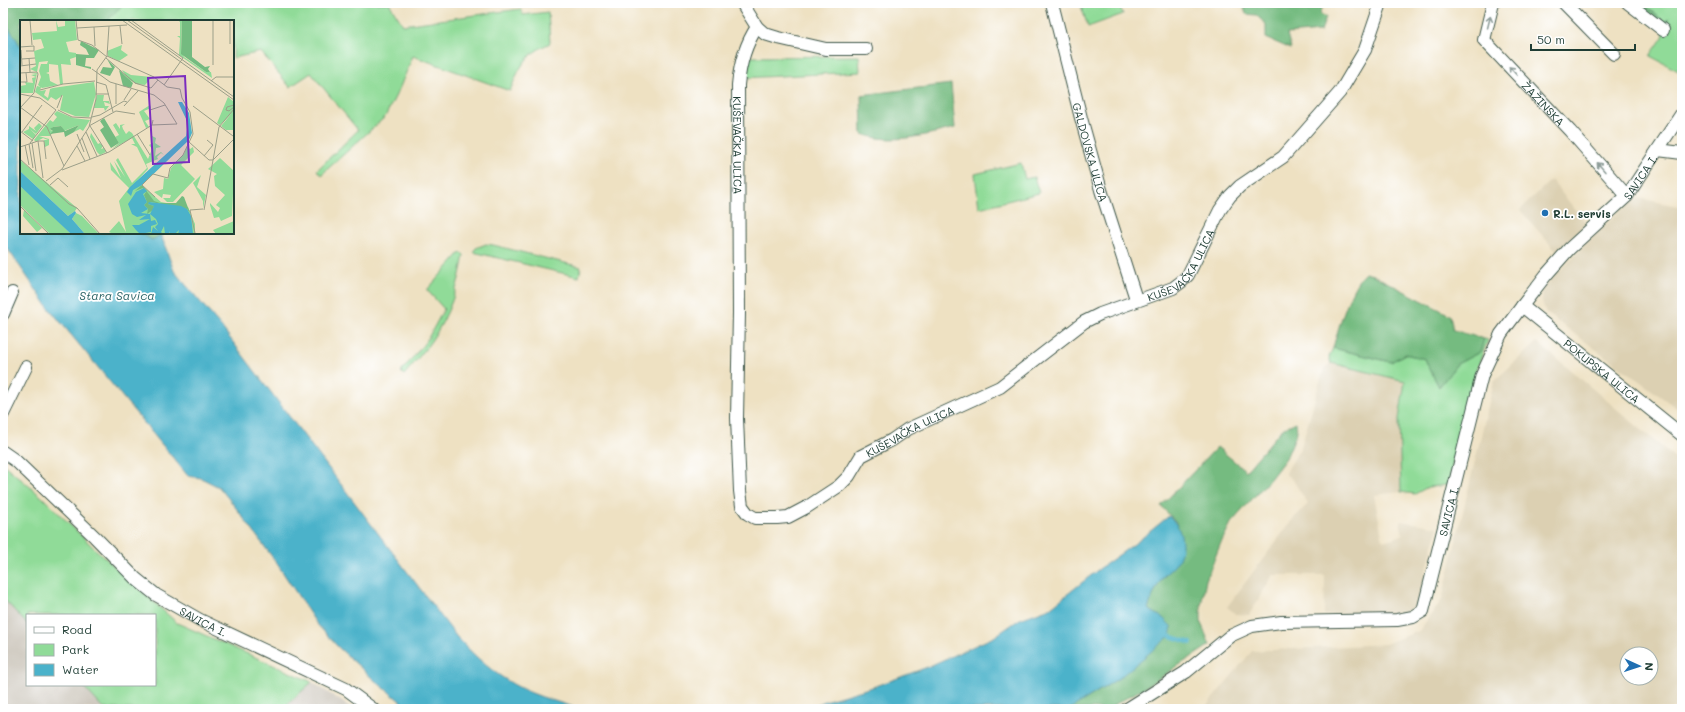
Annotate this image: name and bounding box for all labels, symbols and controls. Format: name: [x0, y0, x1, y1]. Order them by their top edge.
one-way arrow: [1485, 15, 1493, 28]
inset map: [20, 20, 234, 234]
scale bar: [1531, 26, 1635, 52]
text: 50 m: [1537, 31, 1565, 47]
one-way arrow: [1509, 67, 1518, 77]
street label: ŽAŽINSKA: [1519, 78, 1568, 129]
street label: KUŠEVAČKA ULICA: [731, 96, 746, 194]
street label: GALDOVSKA ULICA: [1070, 101, 1112, 204]
street label: SAVICA I.: [1619, 151, 1660, 202]
one-way arrow: [1597, 161, 1606, 172]
place label: R.L. servis: [1553, 206, 1611, 221]
marker: R.L. servis: [1540, 208, 1550, 218]
street label: KUŠEVAČKA ULICA: [1145, 226, 1217, 304]
water label: Stara Savica: [79, 287, 155, 303]
street label: POKUPSKA ULICA: [1561, 335, 1643, 406]
street label: KUŠEVAČKA ULICA: [863, 402, 956, 460]
street label: SAVICA I.: [1435, 484, 1461, 538]
street label: SAVICA I.: [177, 603, 230, 639]
legend: [26, 614, 156, 686]
text: Road: [62, 621, 92, 637]
text: Park: [62, 641, 89, 657]
north arrow: [1619, 646, 1659, 686]
text: Water: [62, 661, 99, 677]
text: N: [1642, 662, 1657, 671]

